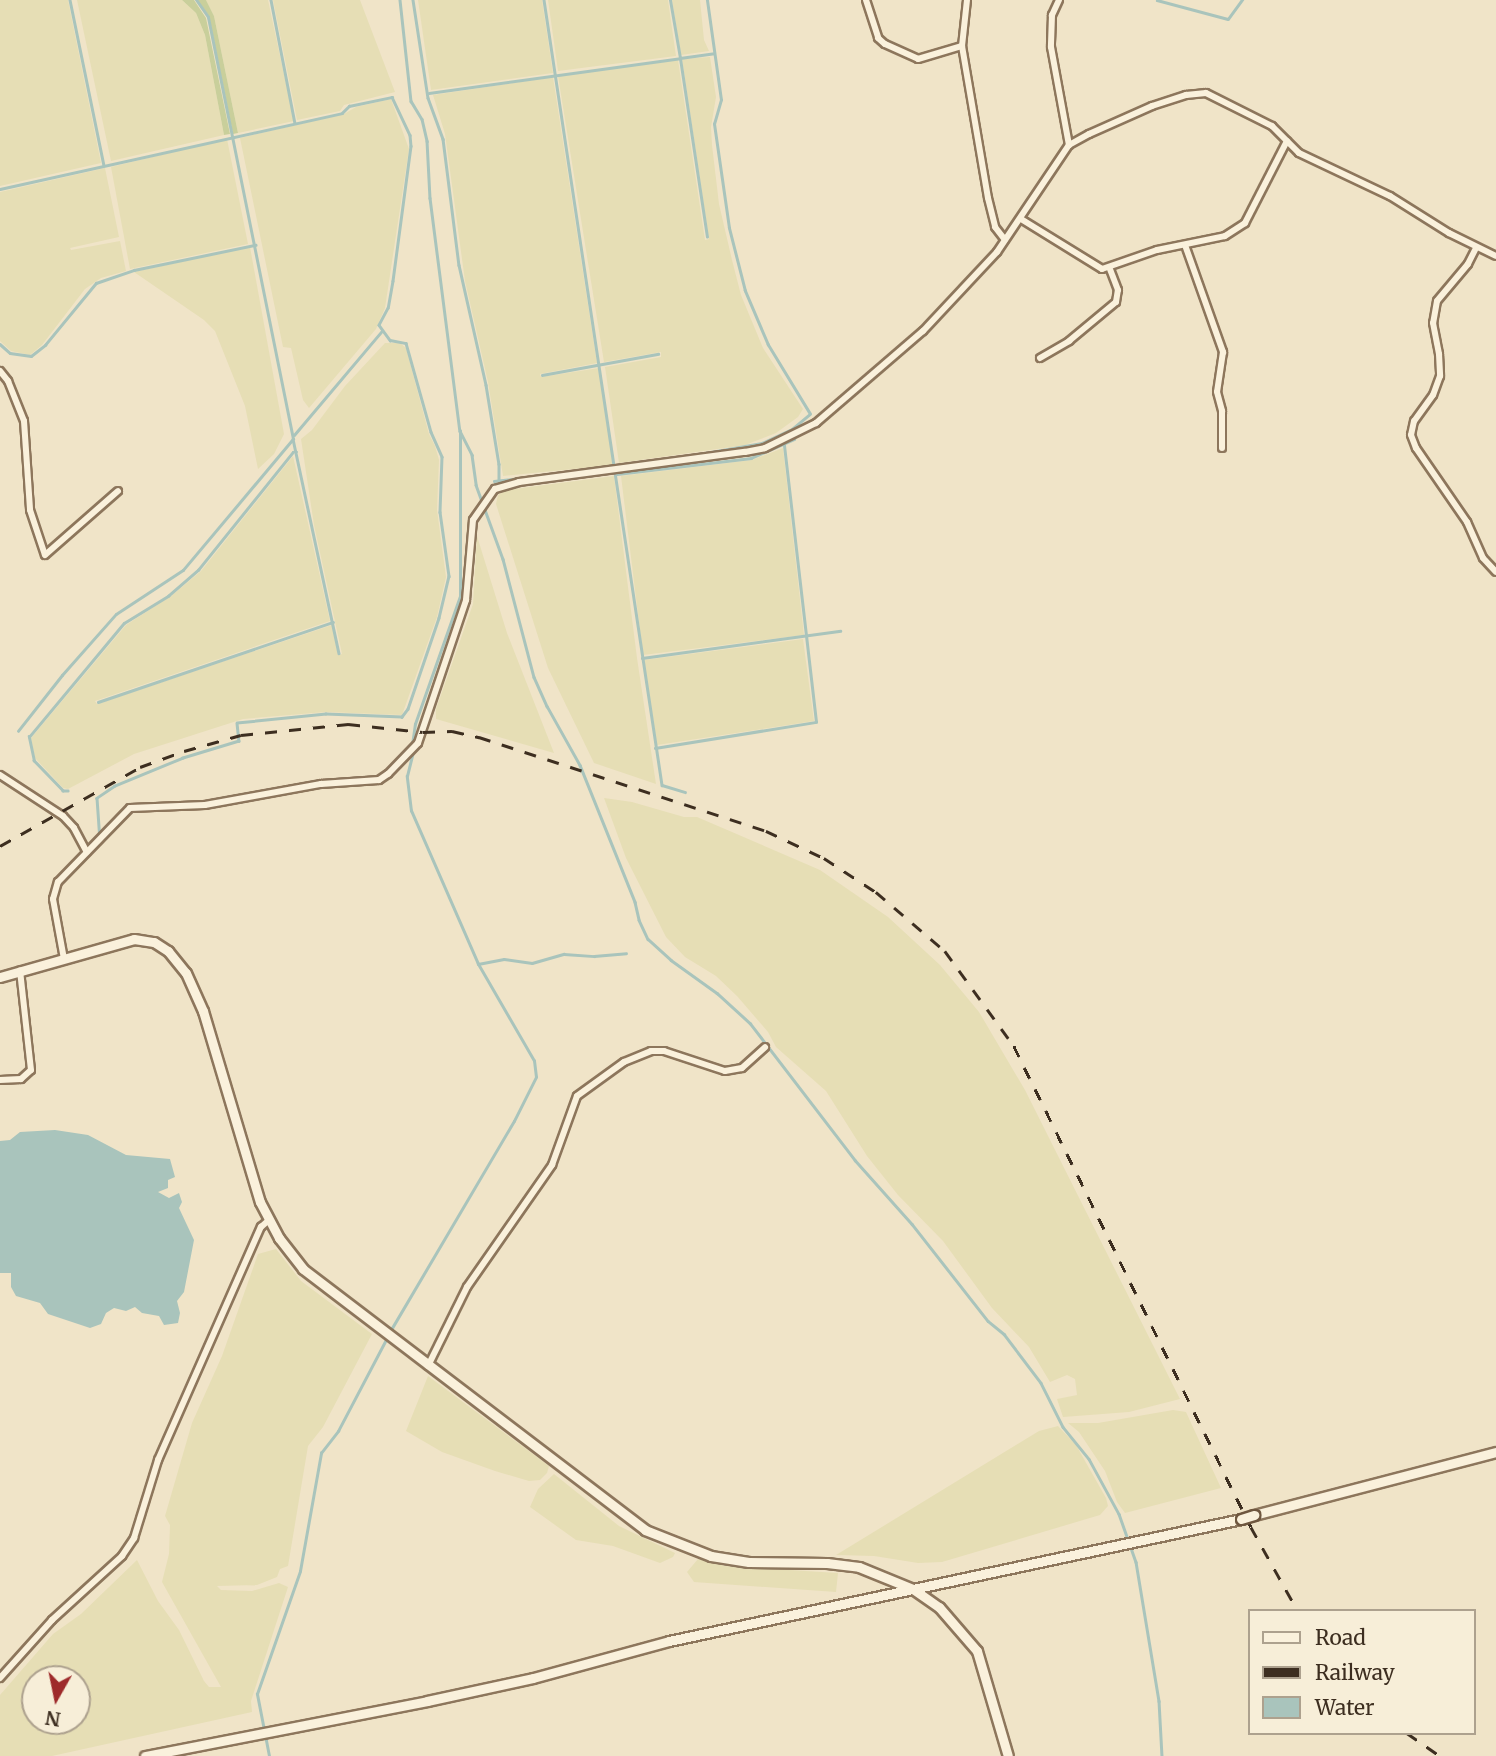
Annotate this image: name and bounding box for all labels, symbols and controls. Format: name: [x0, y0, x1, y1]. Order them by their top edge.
legend: [1248, 1609, 1475, 1735]
text: Road: [1315, 1624, 1366, 1651]
text: Railway: [1315, 1659, 1395, 1686]
north arrow: [21, 1665, 91, 1735]
text: Water: [1315, 1694, 1374, 1721]
text: N: [44, 1706, 62, 1732]

